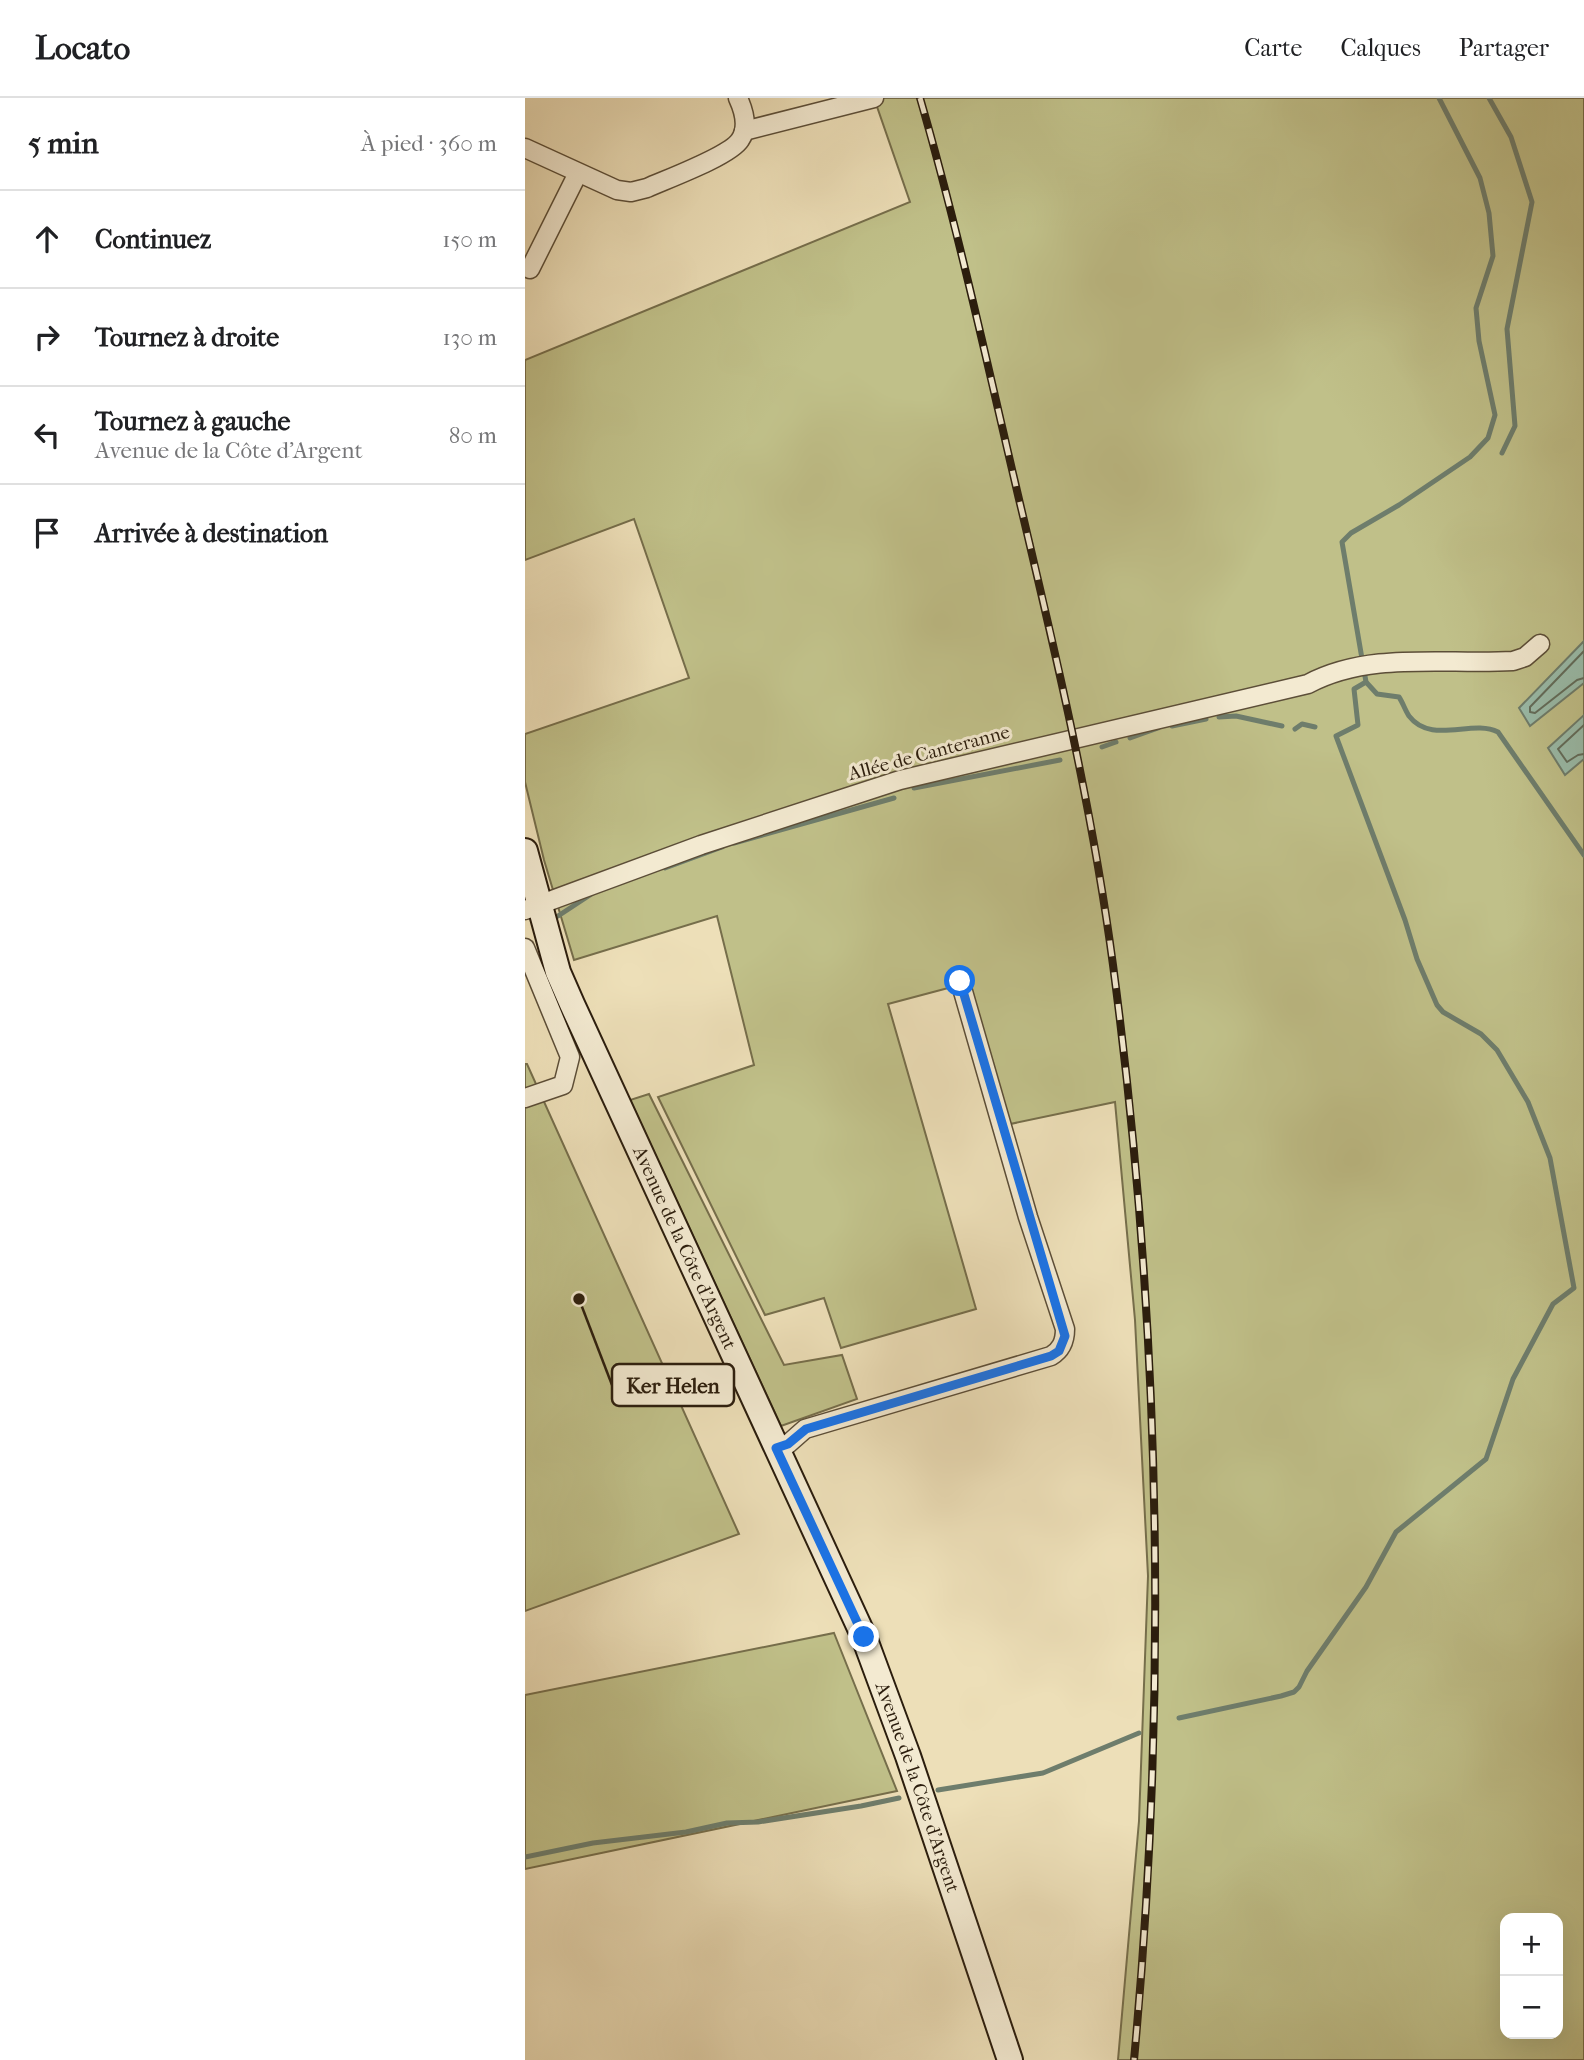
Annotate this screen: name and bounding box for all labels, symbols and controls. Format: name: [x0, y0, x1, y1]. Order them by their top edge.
text: Locato: [35, 29, 130, 68]
text: Carte: [1244, 34, 1302, 62]
text: Calques: [1340, 34, 1421, 62]
text: Partager: [1459, 34, 1549, 62]
text: 5 min: [28, 126, 99, 161]
text: À pied · 360 m: [361, 130, 497, 157]
icon: ahead: [28, 220, 66, 258]
text: Continuez: [95, 224, 211, 255]
text: 150 m: [442, 226, 497, 253]
icon: right: [28, 318, 66, 356]
text: Tournez à droite: [95, 322, 279, 353]
text: 130 m: [443, 324, 497, 351]
text: Tournez à gauche: [95, 406, 290, 437]
icon: left: [28, 416, 66, 454]
text: 80 m: [449, 422, 497, 449]
text: Avenue de la Côte d'Argent: [95, 437, 363, 464]
icon: arrive: [28, 514, 66, 552]
text: Arrivée à destination: [95, 518, 328, 549]
street label: Allée de Canteranne: [845, 721, 1012, 785]
route start: [944, 965, 975, 996]
street label: Avenue de la Côte d'Argent: [628, 1142, 741, 1353]
callout: Ker Helen: [612, 1364, 734, 1406]
text: Ker Helen: [626, 1374, 721, 1398]
route end: [848, 1621, 879, 1652]
street label: Avenue de la Côte d'Argent: [870, 1678, 964, 1896]
map controls: [1500, 1913, 1563, 2039]
button: +: [1500, 1913, 1563, 1976]
button: −: [1500, 1976, 1563, 2039]

